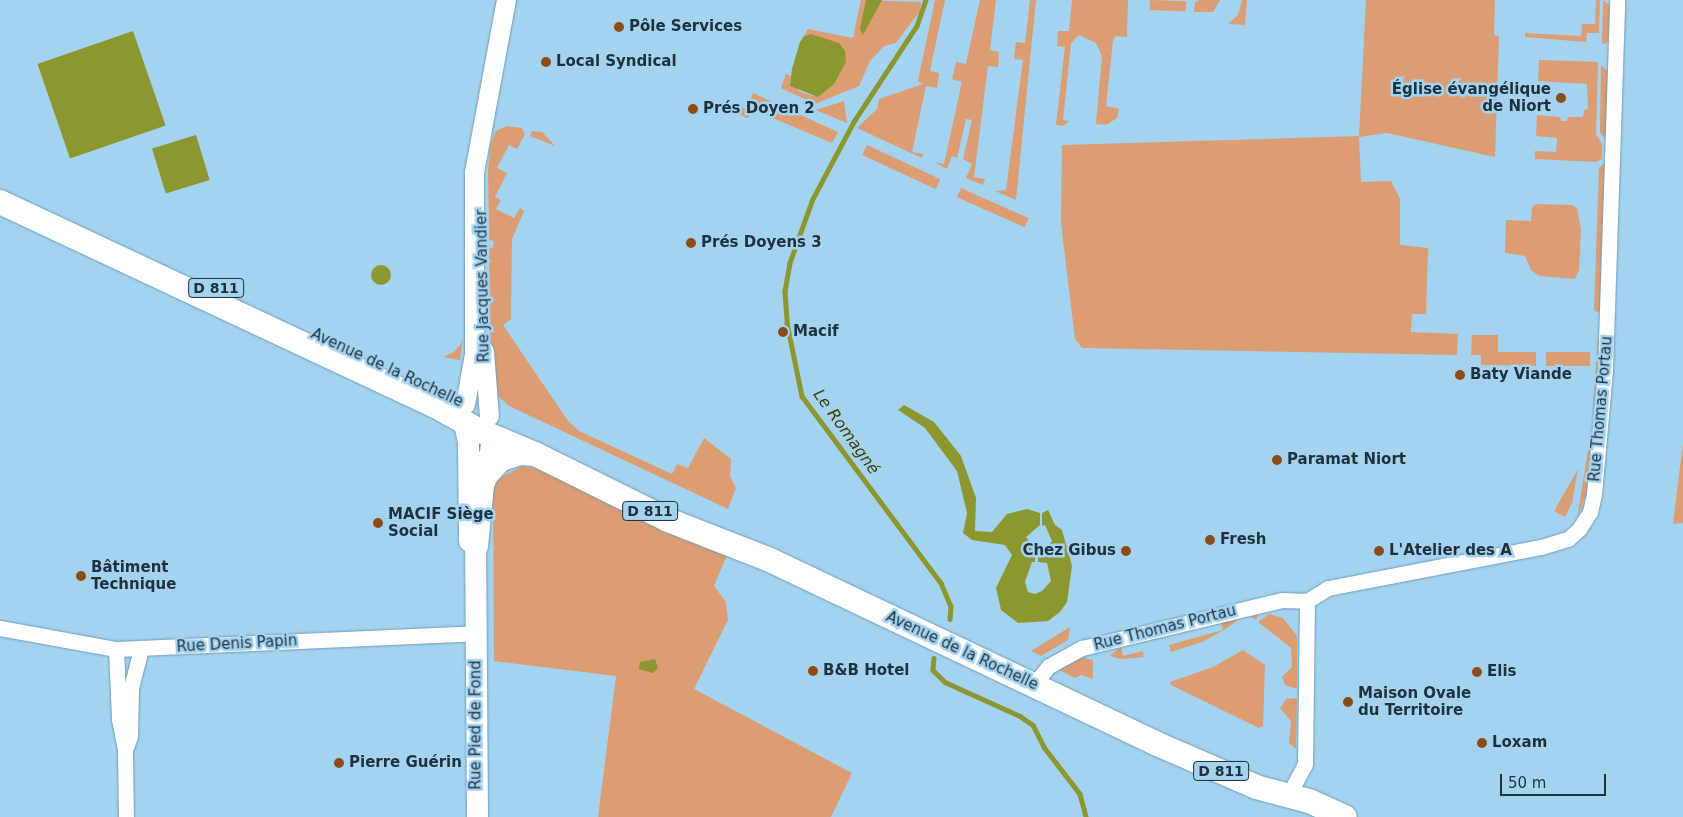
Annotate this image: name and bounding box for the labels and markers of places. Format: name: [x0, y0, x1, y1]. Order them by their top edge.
place label: Pôle Services: [629, 18, 742, 36]
marker: Pôle Services: [613, 21, 625, 33]
place label: Local Syndical: [556, 53, 677, 71]
marker: Local Syndical: [540, 56, 552, 68]
place label: Église évangélique de Niort: [1392, 80, 1551, 115]
marker: Église évangélique de Niort: [1555, 92, 1567, 104]
place label: Prés Doyen 2: [703, 100, 815, 118]
marker: Prés Doyen 2: [687, 103, 699, 115]
place label: Prés Doyens 3: [701, 234, 822, 252]
marker: Prés Doyens 3: [685, 237, 697, 249]
place label: Macif: [793, 323, 839, 341]
marker: Macif: [777, 326, 789, 338]
place label: Baty Viande: [1470, 366, 1572, 384]
marker: Baty Viande: [1454, 369, 1466, 381]
place label: Paramat Niort: [1287, 451, 1406, 469]
marker: Paramat Niort: [1271, 454, 1283, 466]
place label: MACIF Siège Social: [388, 505, 494, 540]
marker: MACIF Siège Social: [372, 517, 384, 529]
place label: Fresh: [1220, 531, 1266, 549]
marker: Fresh: [1204, 534, 1216, 546]
place label: Chez Gibus: [1022, 542, 1116, 560]
place label: L'Atelier des A: [1389, 542, 1512, 560]
marker: Chez Gibus: [1120, 545, 1132, 557]
marker: L'Atelier des A: [1373, 545, 1385, 557]
place label: Bâtiment Technique: [91, 558, 176, 593]
marker: Bâtiment Technique: [75, 570, 87, 582]
place label: B&B Hotel: [823, 662, 910, 680]
place label: Elis: [1487, 663, 1516, 681]
marker: B&B Hotel: [807, 665, 819, 677]
marker: Elis: [1471, 666, 1483, 678]
place label: Maison Ovale du Territoire: [1358, 684, 1471, 719]
marker: Maison Ovale du Territoire: [1342, 696, 1354, 708]
place label: Loxam: [1492, 734, 1547, 752]
marker: Loxam: [1476, 737, 1488, 749]
place label: Pierre Guérin: [349, 754, 462, 772]
marker: Pierre Guérin: [333, 757, 345, 769]

